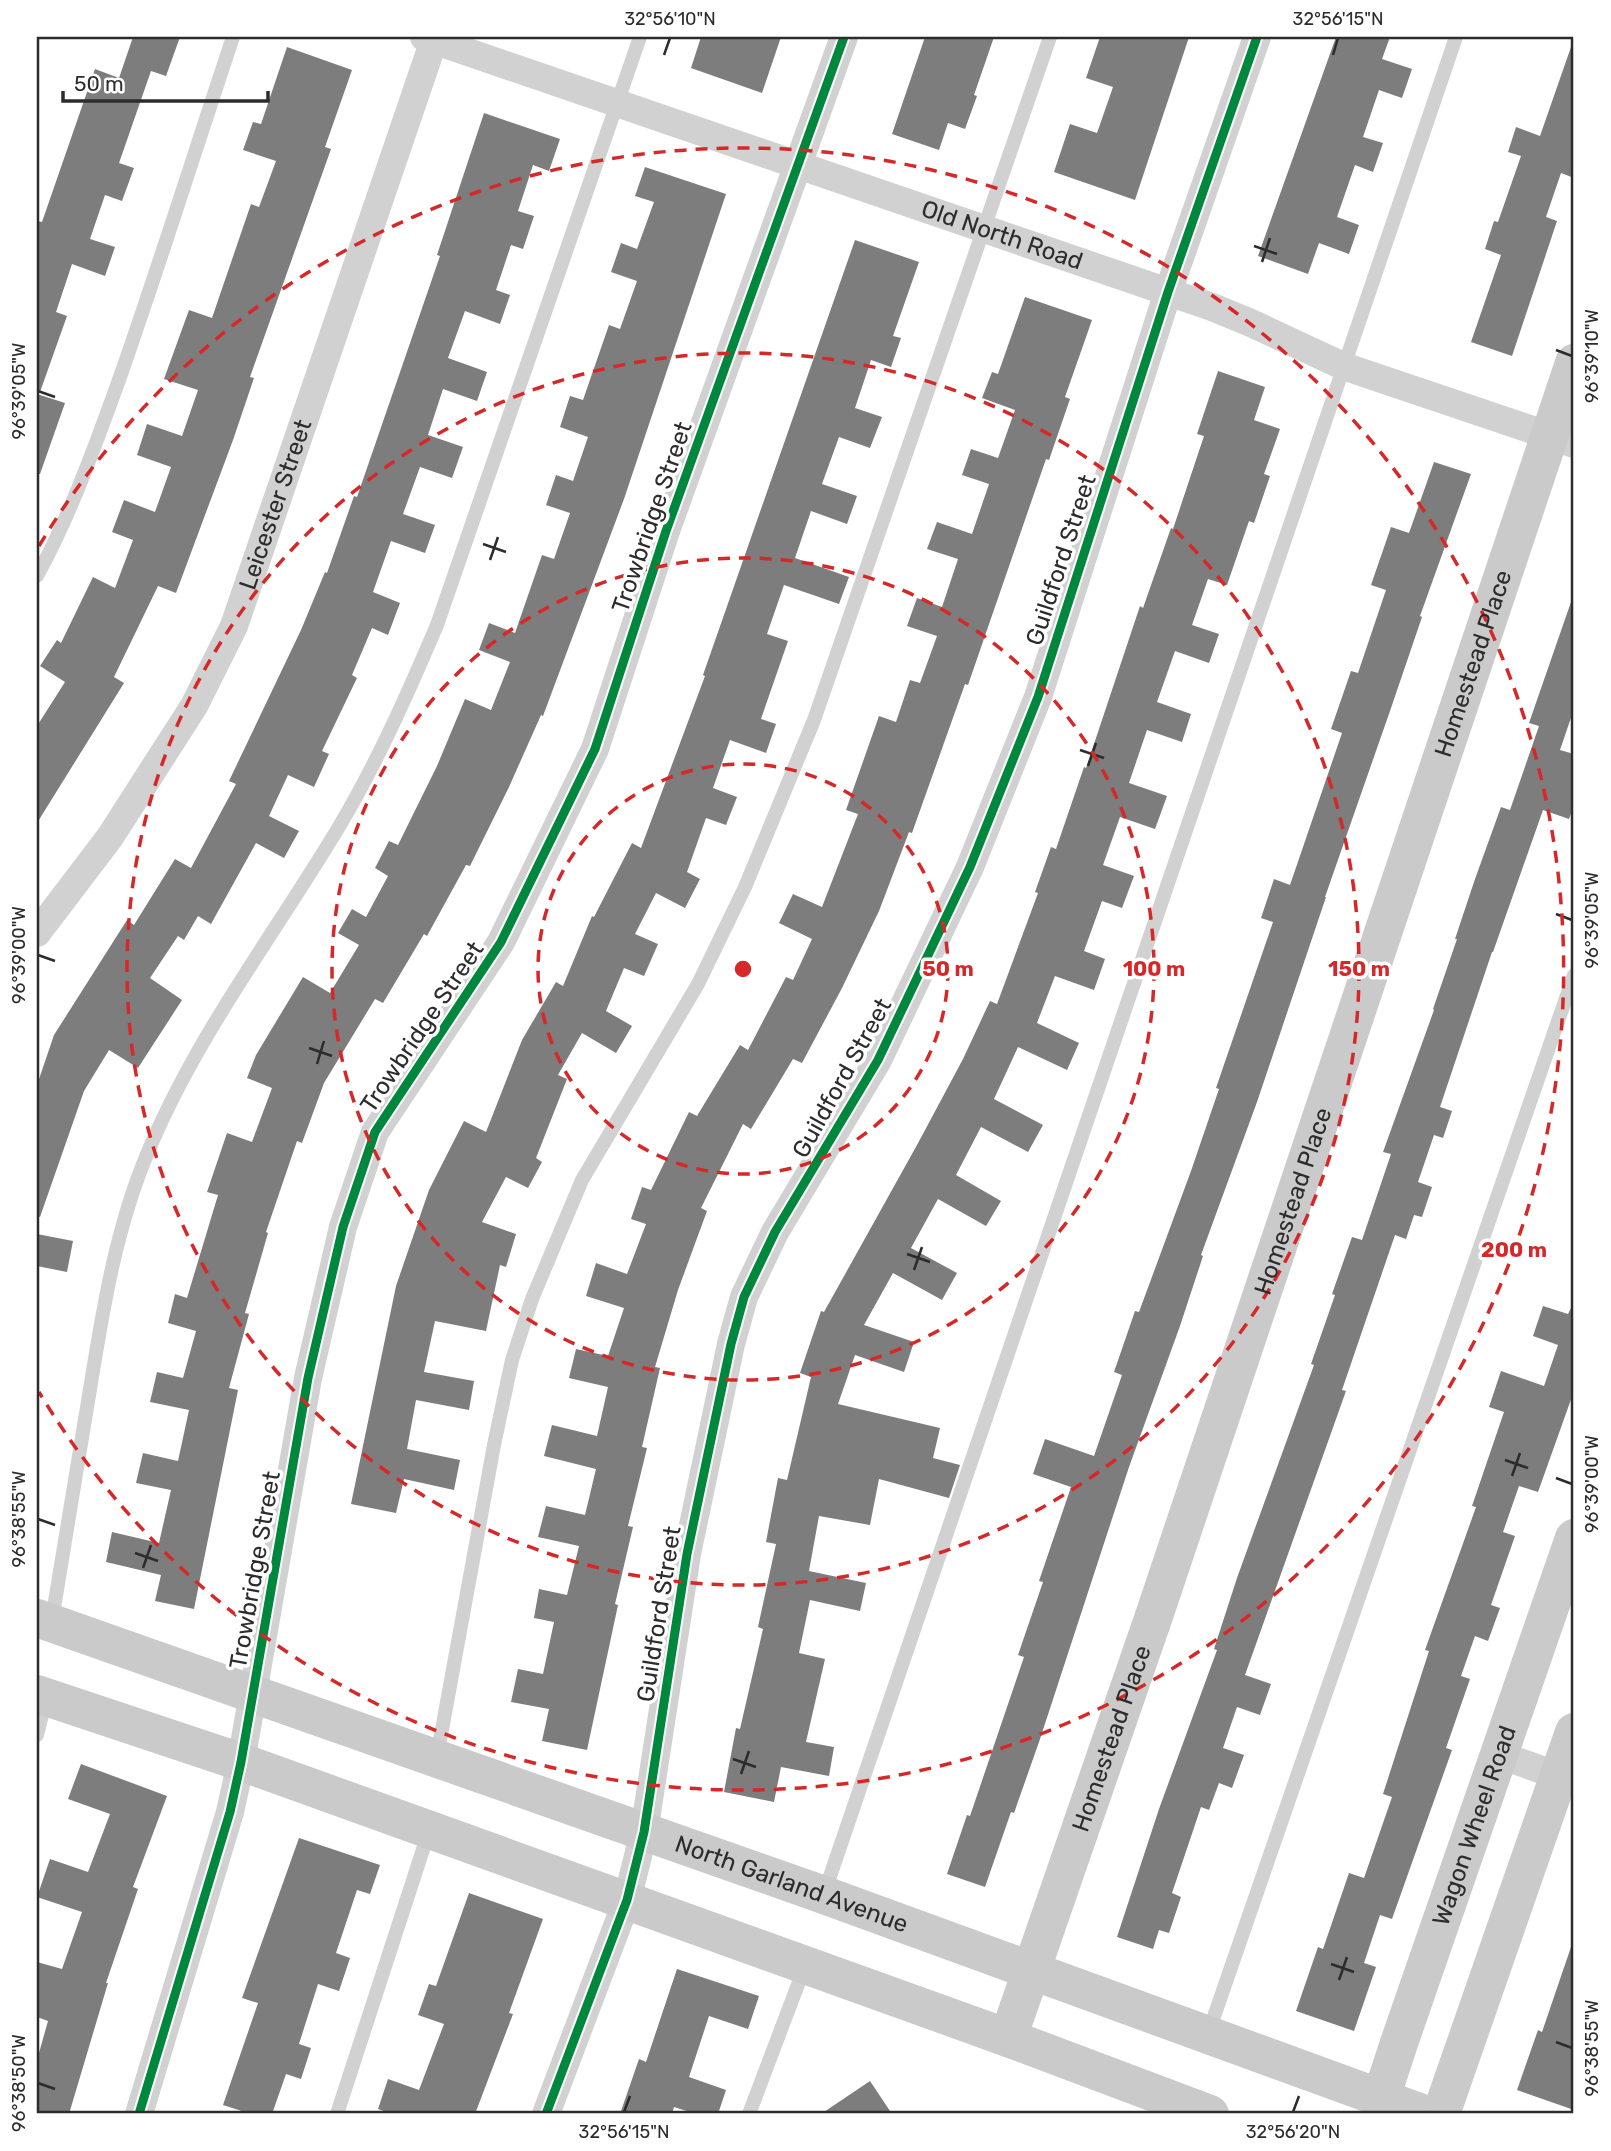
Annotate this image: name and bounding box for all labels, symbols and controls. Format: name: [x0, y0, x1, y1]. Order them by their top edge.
text: 32°56'10"N: [624, 8, 716, 30]
text: 32°56'15"N: [1293, 8, 1383, 30]
scale bar: [63, 60, 268, 104]
text: 50 m: [74, 71, 124, 96]
street label: Old North Road: [918, 194, 1086, 276]
text: 96°39'10"W: [1581, 309, 1603, 403]
text: 96°39'05"W: [8, 342, 30, 440]
street label: Leicester Street: [233, 416, 317, 593]
street label: Trowbridge Street: [606, 418, 698, 616]
street label: Guildford Street: [1020, 471, 1102, 649]
street label: Homestead Place: [1429, 567, 1518, 761]
text: 96°39'05"W: [1581, 871, 1603, 969]
text: 96°39'00"W: [8, 906, 30, 1004]
street label: Trowbridge Street: [354, 936, 490, 1118]
text: 50 m: [922, 956, 974, 981]
text: 100 m: [1123, 956, 1185, 981]
text: 150 m: [1328, 956, 1390, 981]
centre of rings: [731, 957, 755, 981]
street label: Guildford Street: [787, 993, 897, 1163]
street label: Homestead Place: [1249, 1104, 1337, 1298]
text: 200 m: [1481, 1237, 1547, 1262]
text: 96°39'00"W: [1581, 1435, 1603, 1533]
street label: Trowbridge Street: [224, 1469, 286, 1671]
text: 96°38'55"W: [8, 1470, 30, 1568]
street label: Guildford Street: [631, 1524, 687, 1704]
street label: Homestead Place: [1066, 1641, 1157, 1835]
street label: Wagon Wheel Road: [1427, 1722, 1522, 1929]
street label: North Garland Avenue: [671, 1830, 912, 1938]
text: 96°38'55"W: [1581, 1999, 1603, 2097]
text: 96°38'50"W: [8, 2034, 30, 2132]
text: 32°56'15"N: [579, 2121, 669, 2143]
text: 32°56'20"N: [1246, 2121, 1340, 2143]

